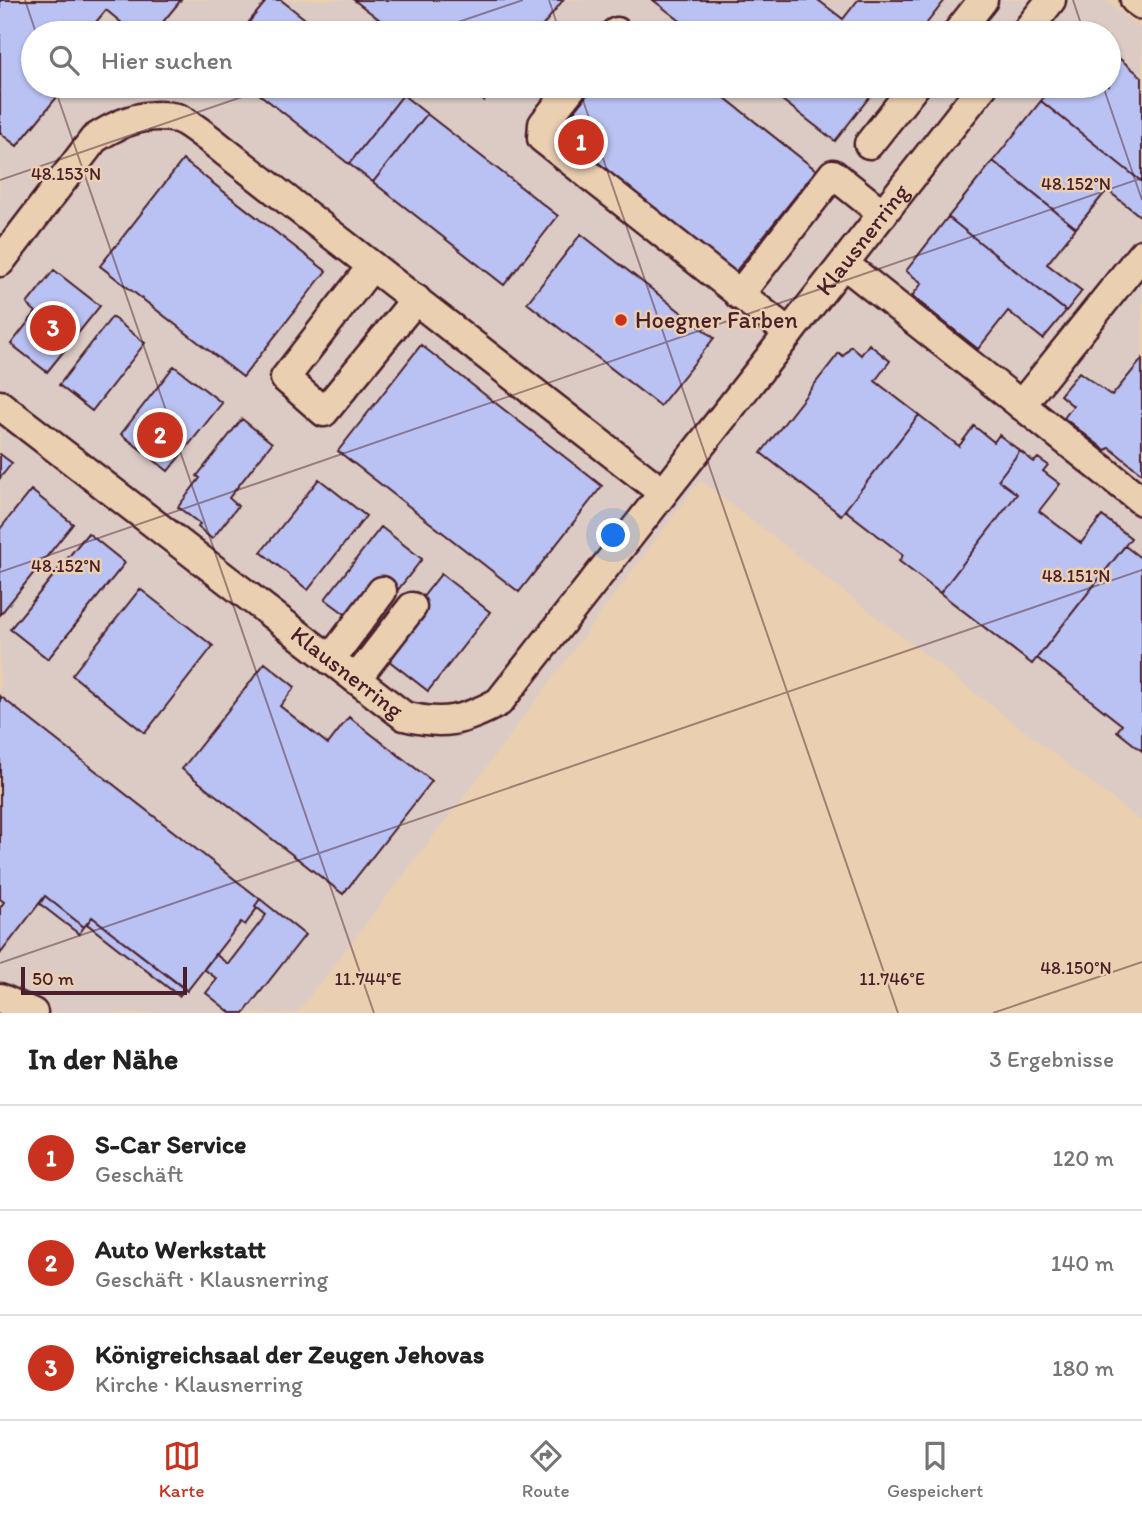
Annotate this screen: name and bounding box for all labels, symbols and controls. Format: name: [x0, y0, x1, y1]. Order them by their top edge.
search box: [21, 21, 1121, 98]
icon: search: [45, 41, 83, 79]
text: Hier suchen: [101, 44, 233, 76]
pin: 1: [558, 116, 604, 168]
text: 48.153°N: [31, 163, 101, 185]
text: 48.152°N: [1041, 173, 1111, 195]
street label: Klausnerring: [809, 177, 915, 301]
pin: 3: [30, 302, 76, 354]
place label: Hoegner Farben: [635, 305, 798, 334]
marker: Hoegner Farben: [613, 312, 629, 328]
pin: 2: [137, 409, 183, 461]
your location: [596, 518, 630, 552]
text: 48.152°N: [31, 555, 101, 577]
text: 48.151°N: [1042, 565, 1110, 587]
street label: Klausnerring: [285, 619, 410, 725]
text: 48.150°N: [1040, 957, 1112, 979]
scale bar: [21, 964, 187, 996]
text: 50 m: [32, 967, 74, 990]
text: 11.744°E: [335, 968, 402, 990]
text: 11.746°E: [859, 968, 925, 990]
text: In der Nähe: [28, 1040, 178, 1077]
text: 3 Ergebnisse: [989, 1045, 1114, 1073]
text: S-Car Service: [95, 1128, 246, 1160]
text: 1: [46, 1144, 56, 1172]
text: 120 m: [1053, 1144, 1114, 1172]
text: Geschäft: [95, 1160, 184, 1188]
text: Auto Werkstatt: [95, 1233, 266, 1265]
text: 2: [45, 1249, 57, 1277]
text: 140 m: [1051, 1249, 1114, 1277]
text: Geschäft · Klausnerring: [95, 1265, 328, 1293]
text: Königreichsaal der Zeugen Jehovas: [95, 1338, 484, 1370]
text: 3: [45, 1354, 57, 1382]
text: 180 m: [1052, 1354, 1114, 1382]
text: Kirche · Klausnerring: [95, 1370, 303, 1398]
tab: Karte: [159, 1437, 204, 1502]
tab: Route: [522, 1437, 570, 1502]
tab: Gespeichert: [887, 1437, 983, 1502]

